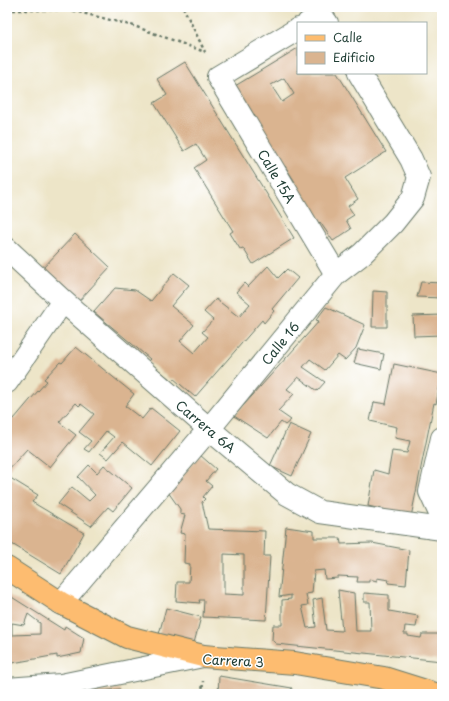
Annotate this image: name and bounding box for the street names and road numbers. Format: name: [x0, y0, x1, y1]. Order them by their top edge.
street label: Calle 15A: [254, 146, 301, 207]
street label: Calle 16: [257, 317, 303, 369]
street label: Carrera 6A: [172, 395, 240, 457]
street label: Carrera 3: [202, 649, 264, 671]

